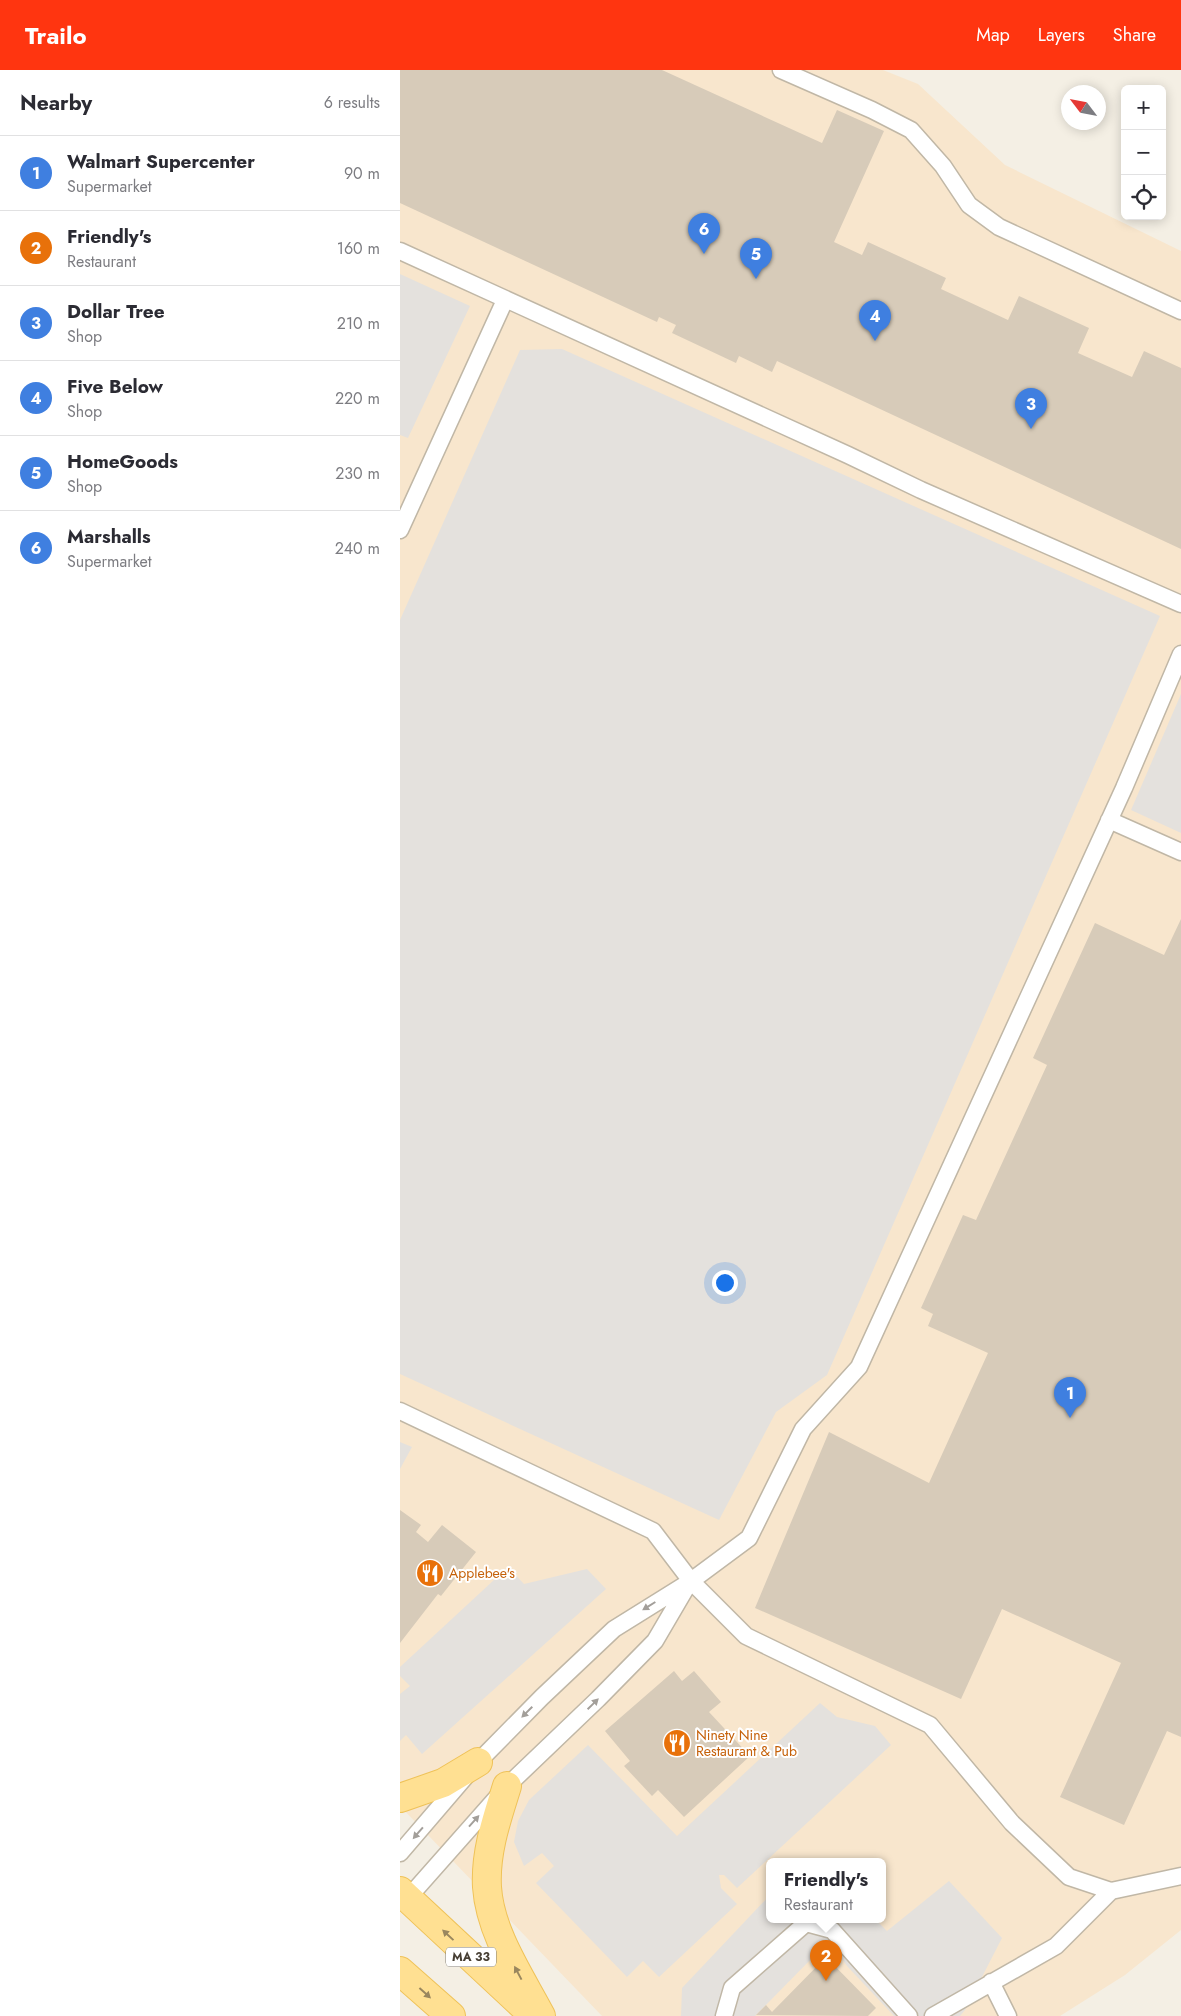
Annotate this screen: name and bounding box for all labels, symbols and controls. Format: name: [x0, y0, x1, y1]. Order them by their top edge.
text: Trailo: [25, 18, 87, 53]
text: Map: [976, 22, 1010, 48]
text: Layers: [1038, 22, 1085, 48]
text: Share: [1113, 22, 1156, 48]
north arrow: [1061, 85, 1106, 130]
map controls: [1121, 85, 1166, 220]
button: +: [1121, 85, 1166, 130]
text: Nearby: [20, 88, 92, 118]
text: 6 results: [324, 91, 380, 114]
button: −: [1121, 130, 1166, 175]
text: Walmart Supercenter: [67, 148, 255, 175]
text: 1: [32, 162, 40, 185]
text: 90 m: [344, 162, 380, 185]
text: Supermarket: [67, 175, 152, 198]
button: locate: [1121, 175, 1166, 220]
pin: 6: [688, 213, 720, 254]
text: Friendly's: [67, 223, 151, 250]
text: 2: [31, 237, 41, 260]
text: 160 m: [337, 237, 380, 260]
pin: 5: [740, 238, 772, 279]
text: Restaurant: [67, 250, 136, 273]
text: Dollar Tree: [67, 298, 165, 325]
pin: 4: [859, 300, 891, 341]
text: 3: [31, 312, 41, 335]
text: 210 m: [337, 312, 380, 335]
text: Shop: [67, 325, 102, 348]
text: Five Below: [67, 373, 163, 400]
text: 4: [30, 387, 42, 410]
text: 220 m: [335, 387, 380, 410]
pin: 3: [1015, 388, 1047, 429]
text: Shop: [67, 400, 102, 423]
text: HomeGoods: [67, 448, 178, 475]
text: 5: [31, 462, 41, 485]
text: 230 m: [335, 462, 380, 485]
text: Shop: [67, 475, 102, 498]
text: Marshalls: [67, 523, 151, 550]
text: 6: [31, 537, 41, 560]
text: 240 m: [335, 537, 380, 560]
text: Supermarket: [67, 550, 152, 573]
your location: [712, 1270, 738, 1296]
pin: 1: [1054, 1377, 1086, 1418]
restaurant icon: Applebee's: [415, 1558, 445, 1588]
place label: Applebee's: [449, 1563, 515, 1583]
one-way arrow: [643, 1602, 656, 1611]
one-way arrow: [586, 1698, 598, 1710]
one-way arrow: [521, 1706, 533, 1718]
place label: Ninety Nine Restaurant & Pub: [696, 1725, 797, 1761]
restaurant icon: Ninety Nine Restaurant & Pub: [662, 1728, 692, 1758]
one-way arrow: [469, 1815, 480, 1828]
one-way arrow: [412, 1826, 424, 1838]
popup: [766, 1858, 886, 1923]
text: Friendly's: [784, 1866, 868, 1893]
text: Restaurant: [784, 1893, 853, 1916]
one-way arrow: [442, 1929, 454, 1941]
pin: 2: [810, 1940, 842, 1981]
road number: MA 33: [446, 1948, 496, 1966]
one-way arrow: [514, 1966, 523, 1980]
one-way arrow: [419, 1988, 432, 1999]

